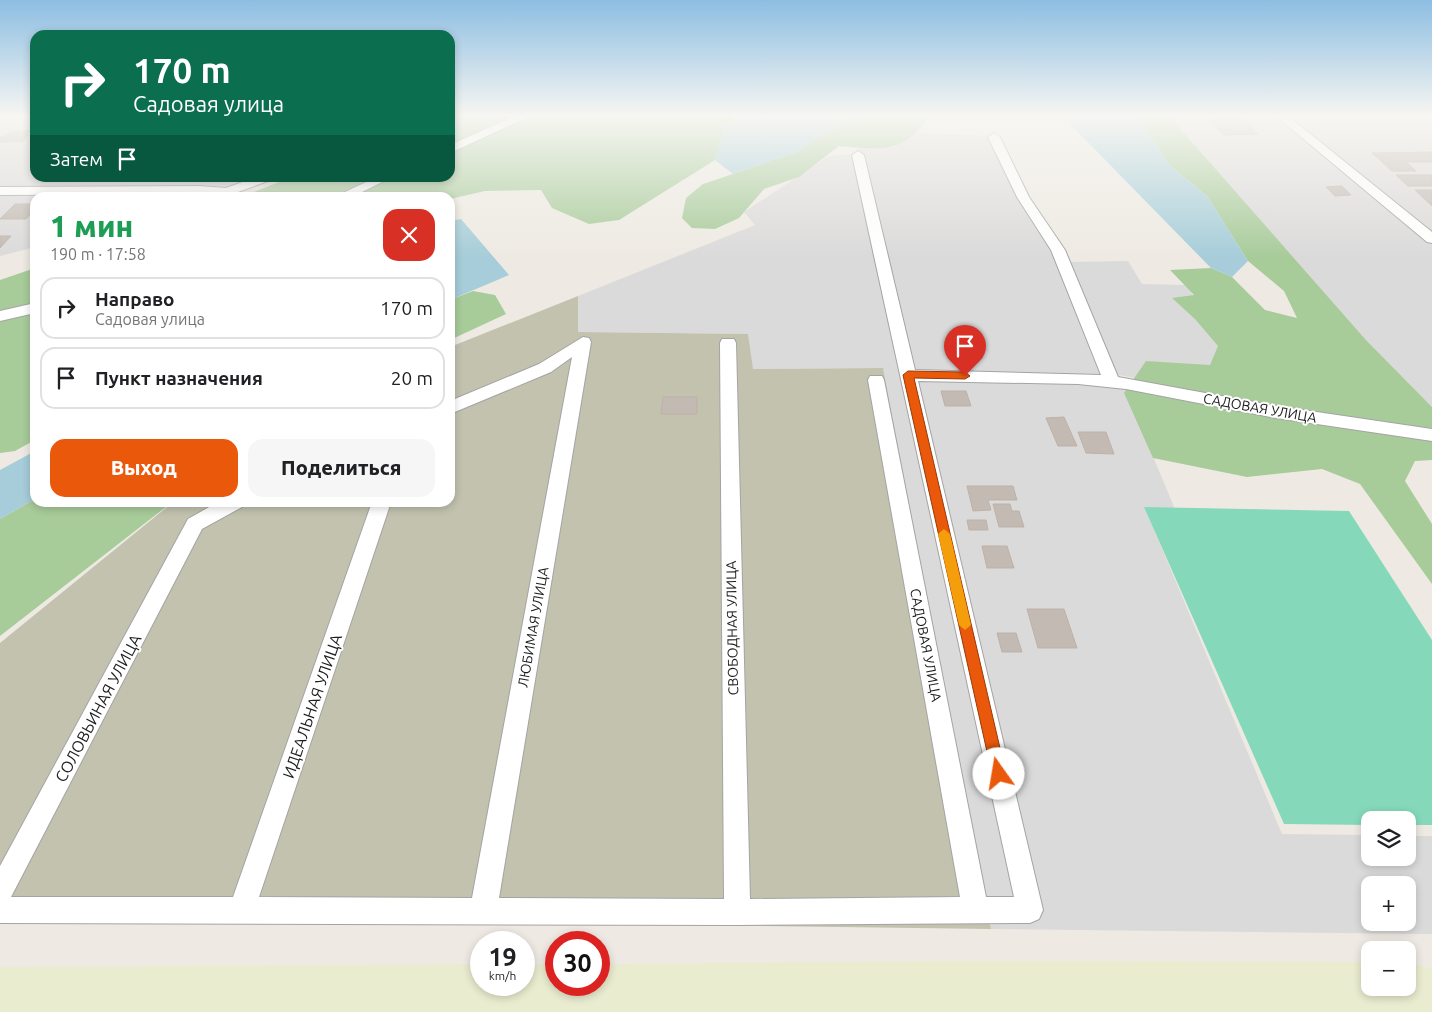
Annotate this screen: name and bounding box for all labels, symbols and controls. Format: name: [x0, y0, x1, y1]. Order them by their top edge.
icon: right: [50, 50, 115, 115]
text: 170 m: [133, 50, 231, 90]
text: Садовая улица: [133, 91, 284, 116]
icon: arrive: [113, 145, 141, 173]
text: Затем: [50, 148, 103, 170]
text: 1 мин: [50, 209, 133, 243]
button: close: [383, 209, 435, 261]
text: 190 m · 17:58: [50, 245, 146, 263]
text: Направо: [95, 288, 175, 310]
icon: right: [52, 294, 80, 322]
text: 170 m: [380, 297, 433, 319]
text: Садовая улица: [95, 310, 205, 328]
pin: [944, 325, 986, 376]
icon: arrive: [951, 332, 979, 360]
icon: arrive: [52, 364, 80, 392]
text: Пункт назначения: [95, 367, 263, 389]
text: 20 m: [391, 367, 433, 389]
street label: САДОВАЯ УЛИЦА: [1202, 390, 1318, 426]
button: Выход: [50, 439, 238, 497]
button: Поделиться: [248, 439, 435, 497]
street label: СВОБОДНАЯ УЛИЦА: [723, 561, 741, 695]
street label: ЛЮБИМАЯ УЛИЦА: [515, 565, 551, 689]
street label: САДОВАЯ УЛИЦА: [907, 587, 945, 703]
street label: СОЛОВЬИНАЯ УЛИЦА: [51, 631, 145, 785]
street label: ИДЕАЛЬНАЯ УЛИЦА: [279, 631, 345, 780]
position arrow: [972, 747, 1024, 799]
map controls: [1361, 811, 1416, 996]
button: layers: [1361, 811, 1416, 866]
button: +: [1361, 876, 1416, 931]
speed limit sign: 30: [545, 931, 610, 996]
button: −: [1361, 941, 1416, 996]
text: 19: [488, 943, 517, 971]
text: km/h: [489, 969, 516, 982]

